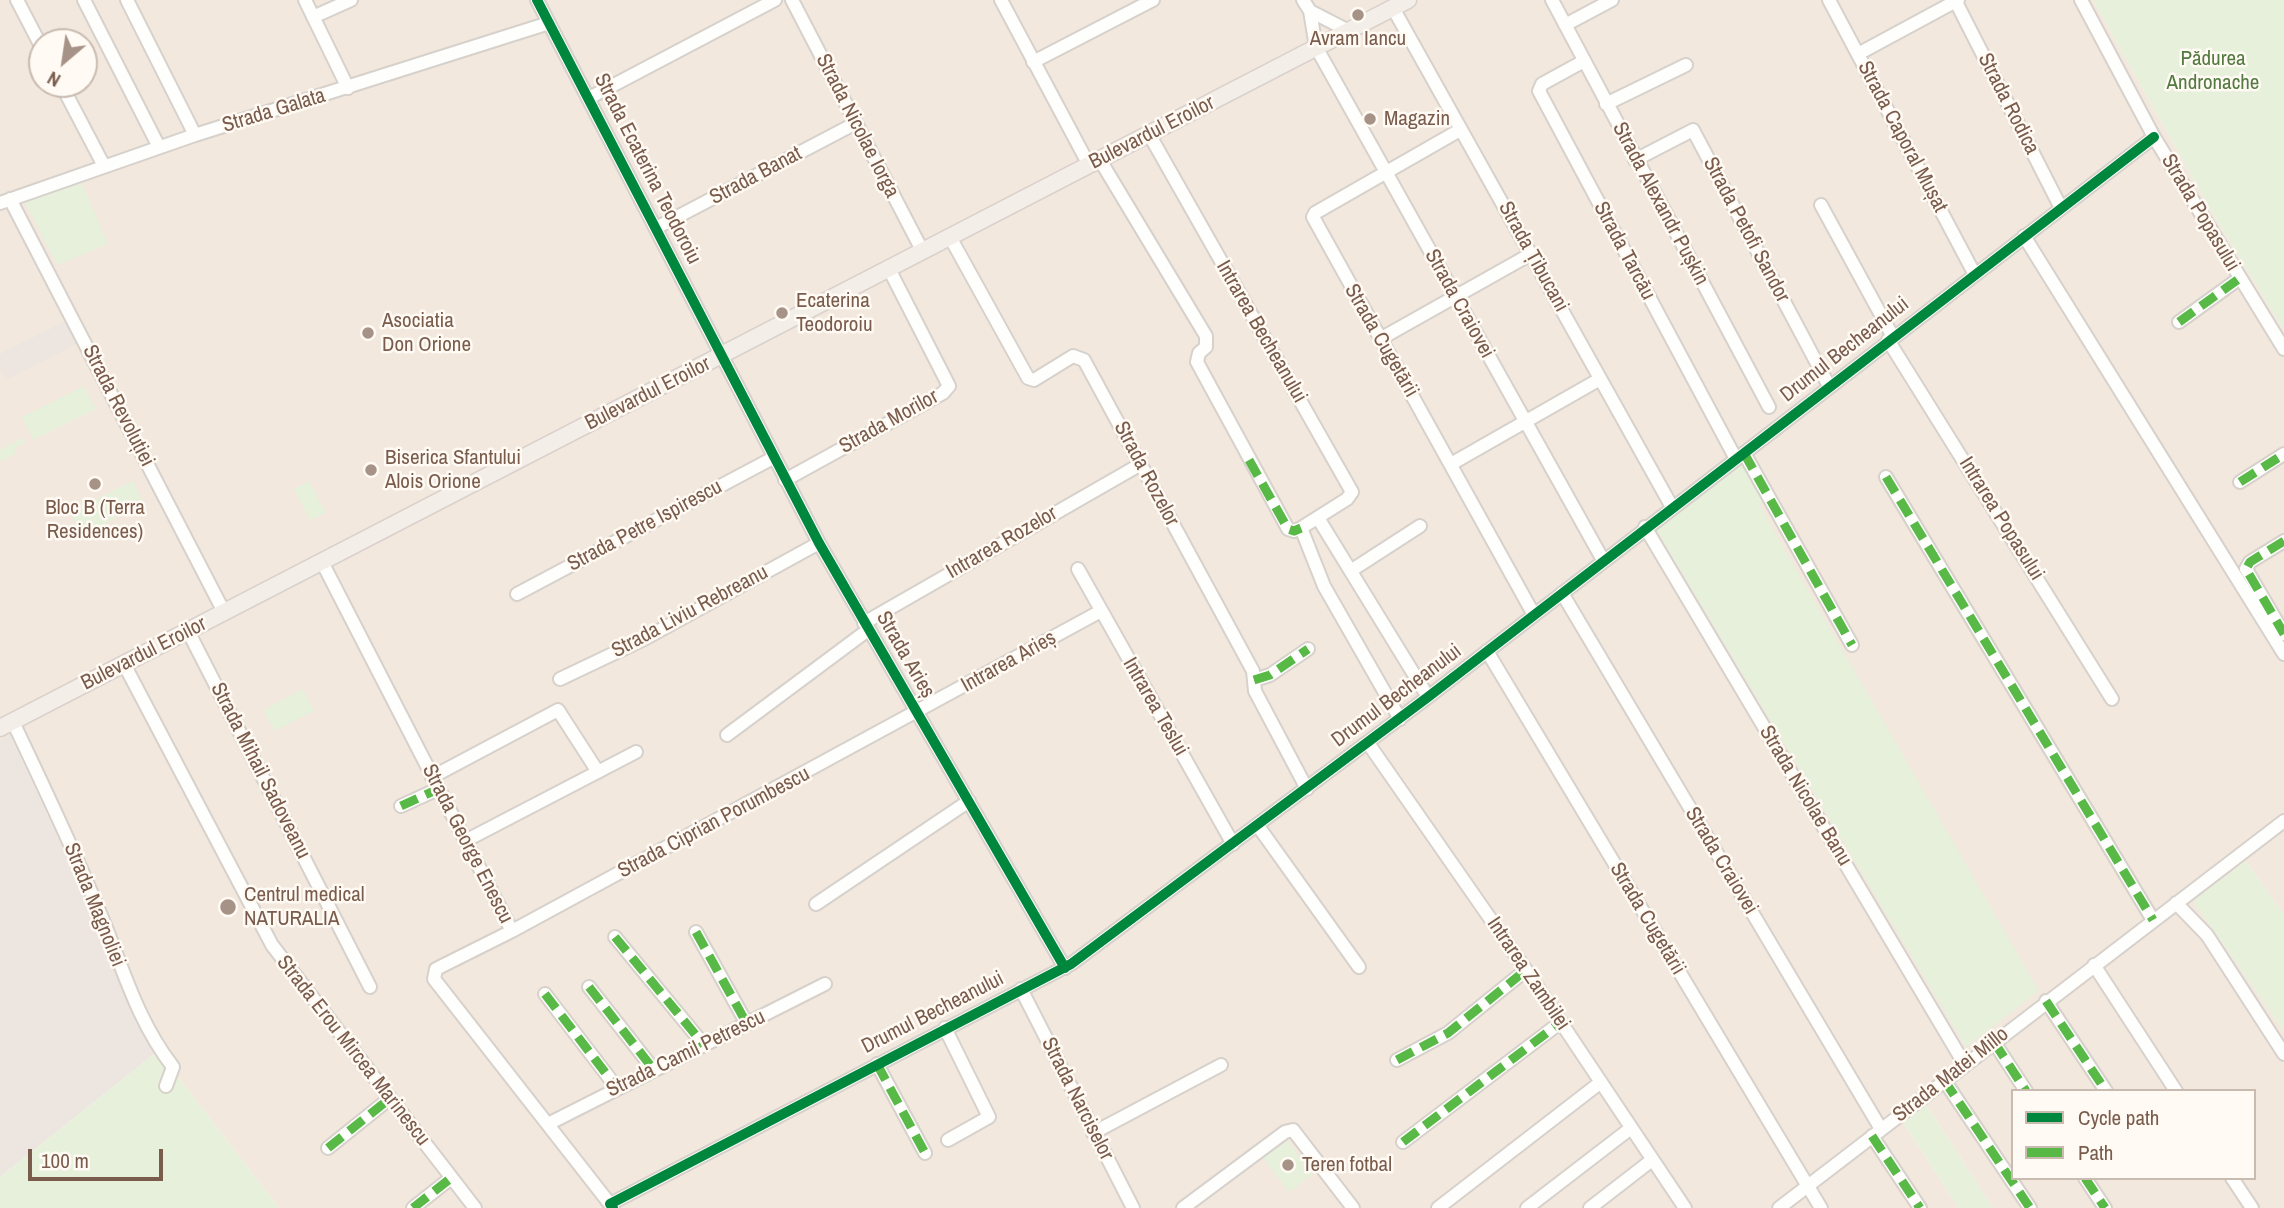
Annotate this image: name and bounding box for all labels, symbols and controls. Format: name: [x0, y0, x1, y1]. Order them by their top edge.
marker: Avram Iancu: [1350, 7, 1366, 23]
place label: Avram Iancu: [1310, 26, 1406, 52]
north arrow: [28, 28, 98, 98]
park label: Pădurea Andronache: [2167, 46, 2259, 96]
street label: Strada Rodica: [1972, 49, 2044, 159]
street label: Strada Nicolae Iorga: [810, 50, 904, 202]
street label: Strada Caporal Mușat: [1852, 57, 1952, 217]
text: N: [43, 66, 65, 94]
street label: Strada Ecaterina Teodoroiu: [588, 69, 706, 269]
street label: Strada Galata: [220, 83, 328, 139]
street label: Bulevardul Eroilor: [1085, 91, 1219, 175]
place label: Magazin: [1384, 106, 1450, 132]
marker: Magazin: [1362, 111, 1378, 127]
street label: Strada Alexandr Pușkin: [1606, 118, 1714, 290]
street label: Strada Banat: [706, 141, 806, 211]
street label: Strada Popasului: [2155, 150, 2245, 276]
street label: Strada Petofi Sandor: [1697, 153, 1795, 307]
street label: Strada Țibucani: [1492, 197, 1574, 317]
street label: Strada Tarcău: [1588, 198, 1660, 304]
street label: Strada Craiovei: [1419, 245, 1499, 363]
street label: Intrarea Becheanului: [1210, 256, 1312, 408]
street label: Strada Cugetării: [1338, 280, 1424, 402]
place label: Ecaterina Teodoroiu: [796, 288, 873, 338]
street label: Drumul Becheanului: [1776, 292, 1914, 408]
marker: Ecaterina Teodoroiu: [774, 305, 790, 321]
place label: Asociatia Don Orione: [382, 308, 471, 358]
marker: Asociatia Don Orione: [360, 325, 376, 341]
street label: Strada Revoluției: [77, 341, 159, 471]
street label: Bulevardul Eroilor: [581, 352, 715, 436]
street label: Strada Morilor: [835, 385, 943, 459]
street label: Strada Rozelor: [1108, 417, 1184, 531]
place label: Biserica Sfantului Alois Orione: [385, 445, 521, 495]
street label: Intrarea Popasului: [1953, 453, 2049, 585]
marker: Biserica Sfantului Alois Orione: [363, 462, 379, 478]
street label: Strada Petre Ispirescu: [563, 475, 727, 577]
marker: Bloc B (Terra Residences): [87, 476, 103, 492]
place label: Bloc B (Terra Residences): [45, 495, 145, 545]
street label: Intrarea Rozelor: [942, 501, 1062, 585]
street label: Strada Liviu Rebreanu: [608, 560, 772, 664]
street label: Strada Arieș: [870, 607, 940, 703]
street label: Bulevardul Eroilor: [77, 612, 211, 696]
street label: Intrarea Arieș: [957, 626, 1061, 698]
street label: Drumul Becheanului: [1327, 639, 1467, 753]
street label: Intrarea Teslui: [1117, 653, 1193, 761]
street label: Strada Mihail Sadoveanu: [205, 679, 315, 863]
street label: Strada Nicolae Banu: [1753, 721, 1857, 871]
street label: Strada George Enescu: [416, 760, 518, 928]
street label: Strada Ciprian Porumbescu: [614, 762, 814, 884]
street label: Strada Craiovei: [1679, 803, 1763, 919]
street label: Strada Magnoliei: [58, 839, 130, 971]
street label: Strada Cugetării: [1604, 858, 1690, 980]
place label: Centrul medical NATURALIA: [244, 882, 365, 932]
marker: Centrul medical NATURALIA: [218, 897, 238, 917]
street label: Intrarea Zambilei: [1481, 913, 1575, 1035]
street label: Strada Erou Mircea Marinescu: [271, 951, 435, 1151]
street label: Drumul Becheanului: [858, 966, 1008, 1060]
street label: Strada Camil Petrescu: [603, 1005, 769, 1103]
street label: Strada Matei Millo: [1888, 1022, 2014, 1128]
street label: Strada Narciselor: [1035, 1034, 1119, 1164]
legend: [2011, 1089, 2256, 1180]
text: Cycle path: [2078, 1103, 2159, 1132]
scale bar: [32, 1134, 166, 1178]
text: Path: [2078, 1138, 2113, 1167]
text: 100 m: [41, 1146, 89, 1175]
place label: Teren fotbal: [1302, 1152, 1392, 1178]
marker: Teren fotbal: [1280, 1157, 1296, 1173]

